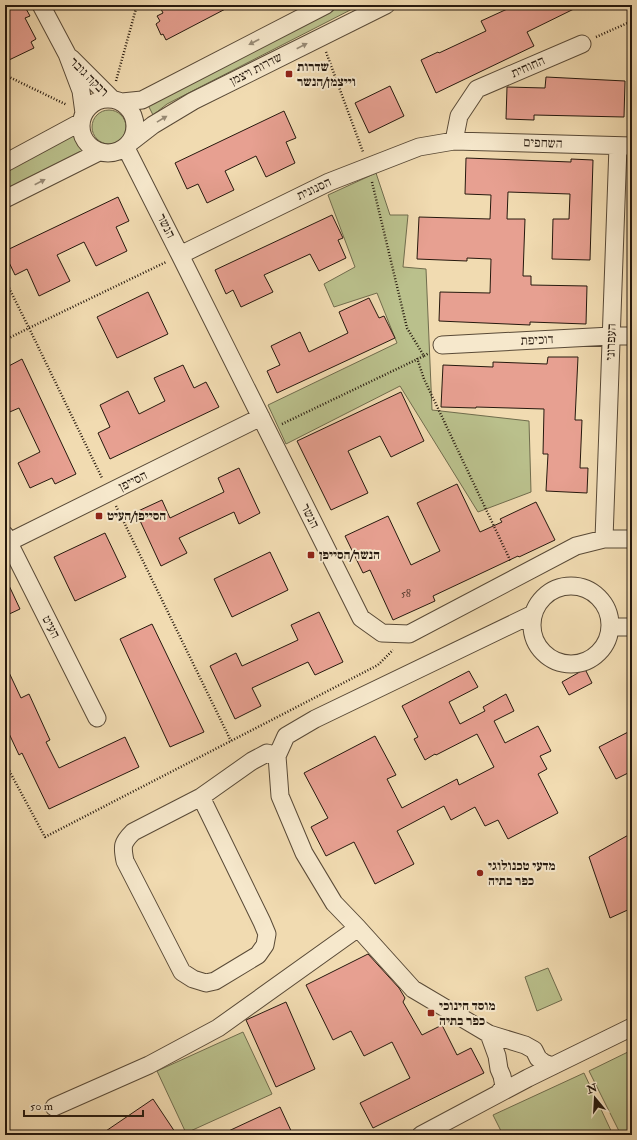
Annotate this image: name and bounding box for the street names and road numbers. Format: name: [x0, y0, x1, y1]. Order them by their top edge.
street label: שדרות ויצמן: [227, 49, 285, 89]
street label: החוחית: [509, 52, 548, 82]
street label: רבקה גובר: [66, 54, 112, 100]
street label: השחפים: [523, 134, 563, 152]
street label: הסנונית: [294, 174, 334, 204]
street label: הנשר: [153, 211, 179, 241]
street label: העפרוני: [602, 323, 620, 361]
street label: דוכיפת: [520, 331, 554, 349]
street label: הסייפן: [116, 467, 150, 495]
street label: הנשר: [297, 501, 323, 531]
street label: העיט: [39, 613, 64, 641]

